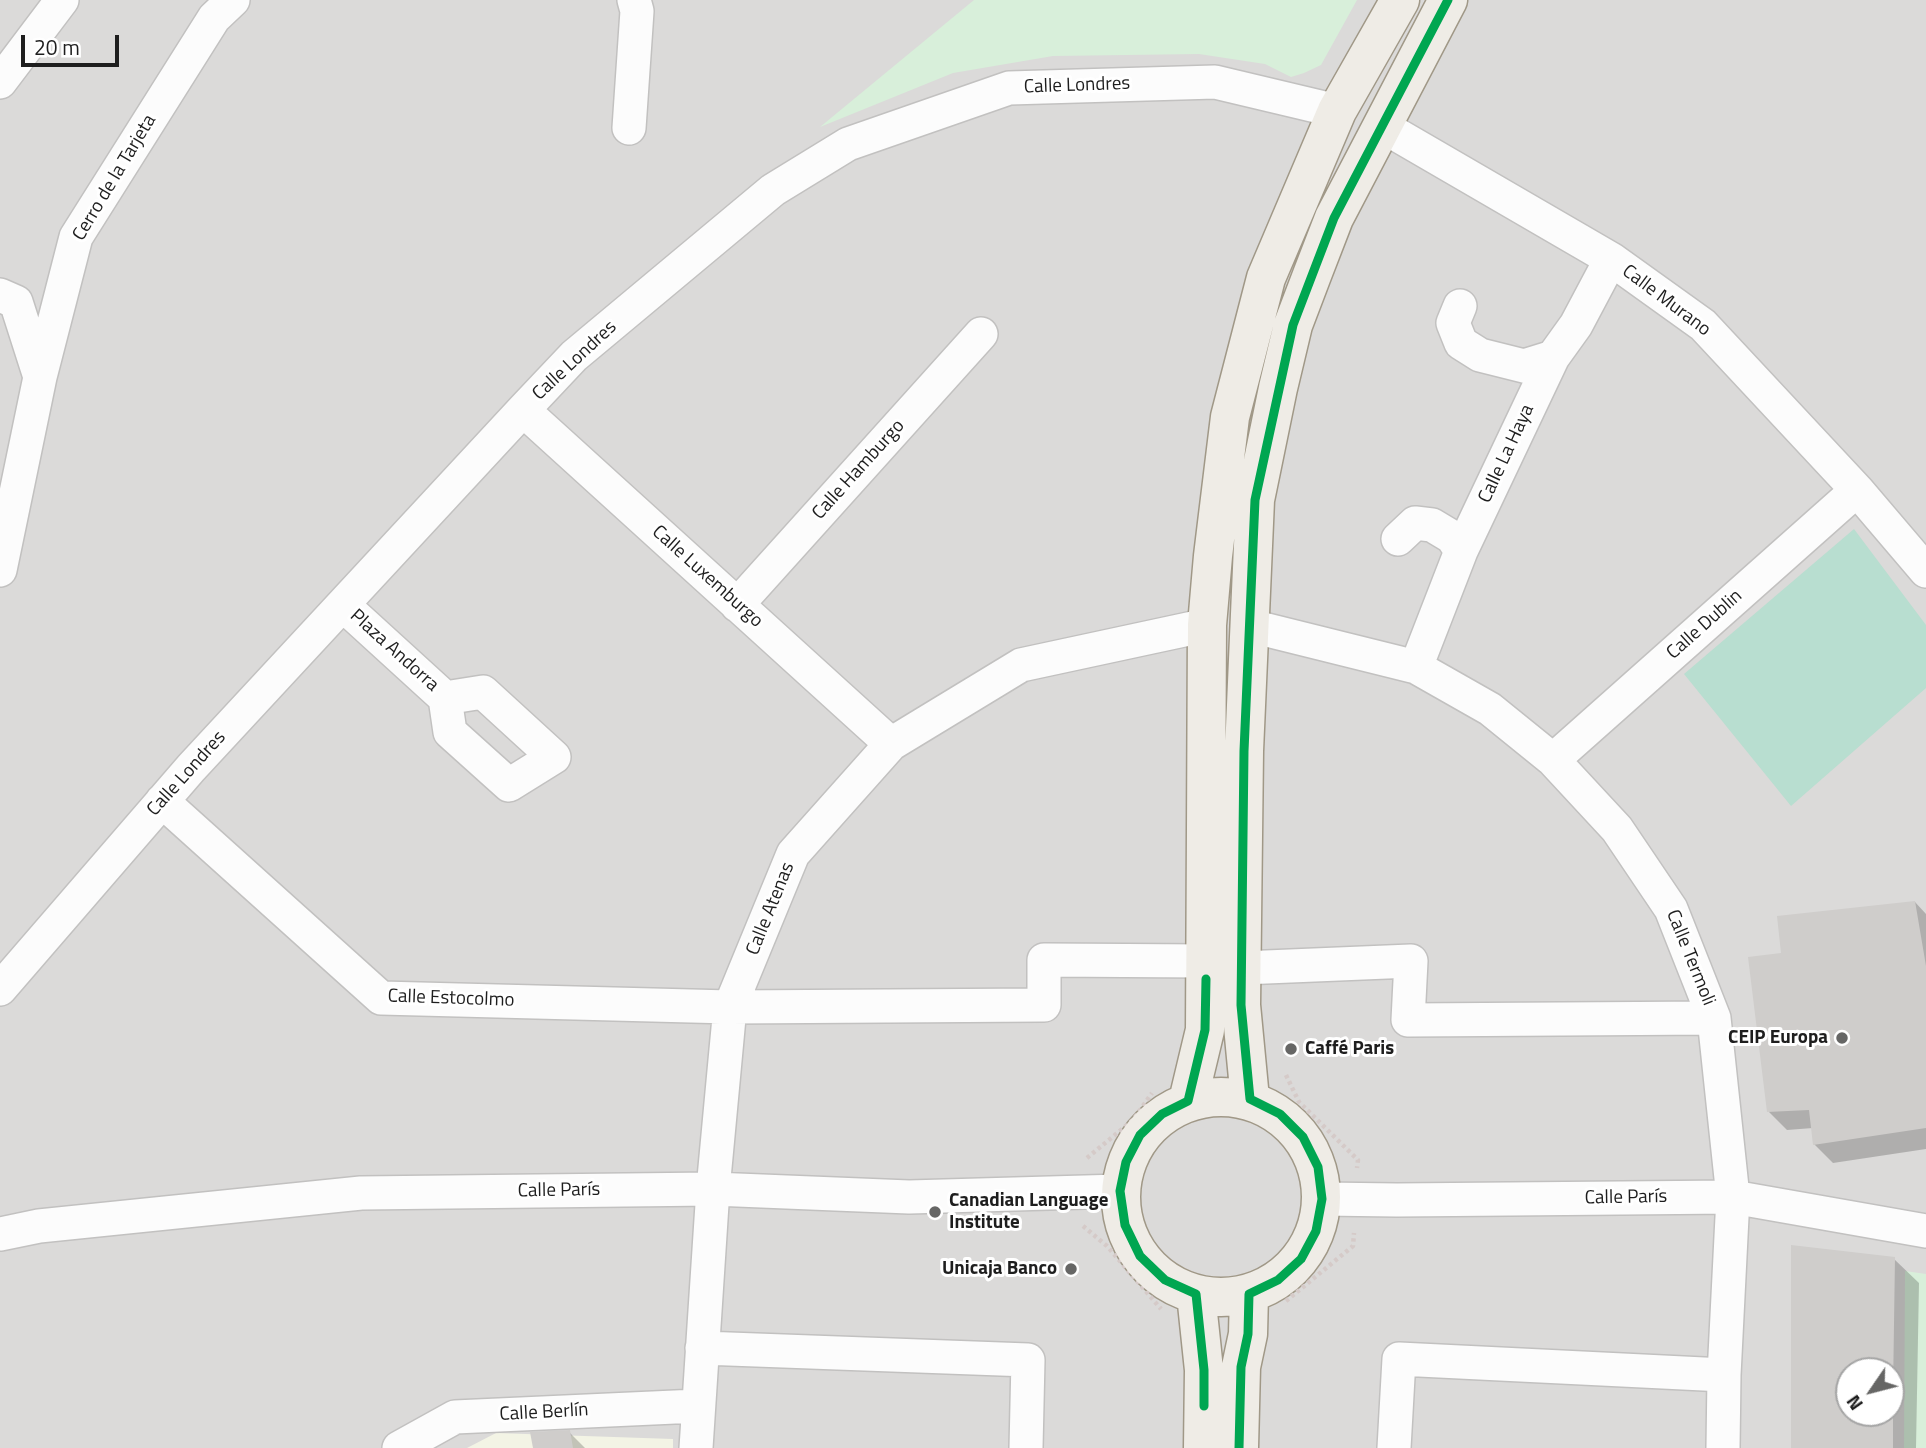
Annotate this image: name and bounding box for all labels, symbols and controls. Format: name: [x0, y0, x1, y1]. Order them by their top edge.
scale bar: [24, 21, 122, 65]
text: 20 m: [34, 31, 80, 63]
street label: Calle Londres: [1023, 73, 1131, 99]
street label: Cerro de la Tarjeta: [68, 111, 162, 245]
street label: Calle Murano: [1617, 260, 1715, 342]
street label: Calle Londres: [528, 316, 622, 406]
street label: Calle La Haya: [1474, 401, 1540, 507]
street label: Calle Hamburgo: [808, 415, 910, 525]
street label: Calle Luxemburgo: [647, 521, 767, 633]
street label: Calle Dublin: [1663, 585, 1747, 665]
street label: Plaza Andorra: [345, 605, 443, 697]
street label: Calle Londres: [143, 727, 231, 821]
street label: Calle Atenas: [742, 859, 800, 959]
street label: Calle Termoli: [1660, 907, 1720, 1009]
street label: Calle Estocolmo: [387, 985, 515, 1013]
place label: CEIP Europa: [1728, 1027, 1828, 1049]
marker: CEIP Europa: [1834, 1030, 1850, 1046]
place label: Caffé Paris: [1305, 1038, 1394, 1060]
marker: Caffé Paris: [1283, 1041, 1299, 1057]
street label: Calle París: [517, 1179, 601, 1203]
street label: Calle París: [1584, 1186, 1668, 1210]
place label: Canadian Language Institute: [949, 1190, 1108, 1234]
marker: Canadian Language Institute: [927, 1204, 943, 1220]
place label: Unicaja Banco: [942, 1258, 1057, 1280]
marker: Unicaja Banco: [1063, 1261, 1079, 1277]
north arrow: [1835, 1357, 1905, 1427]
text: N: [1838, 1389, 1870, 1417]
street label: Calle Berlín: [499, 1399, 589, 1427]

